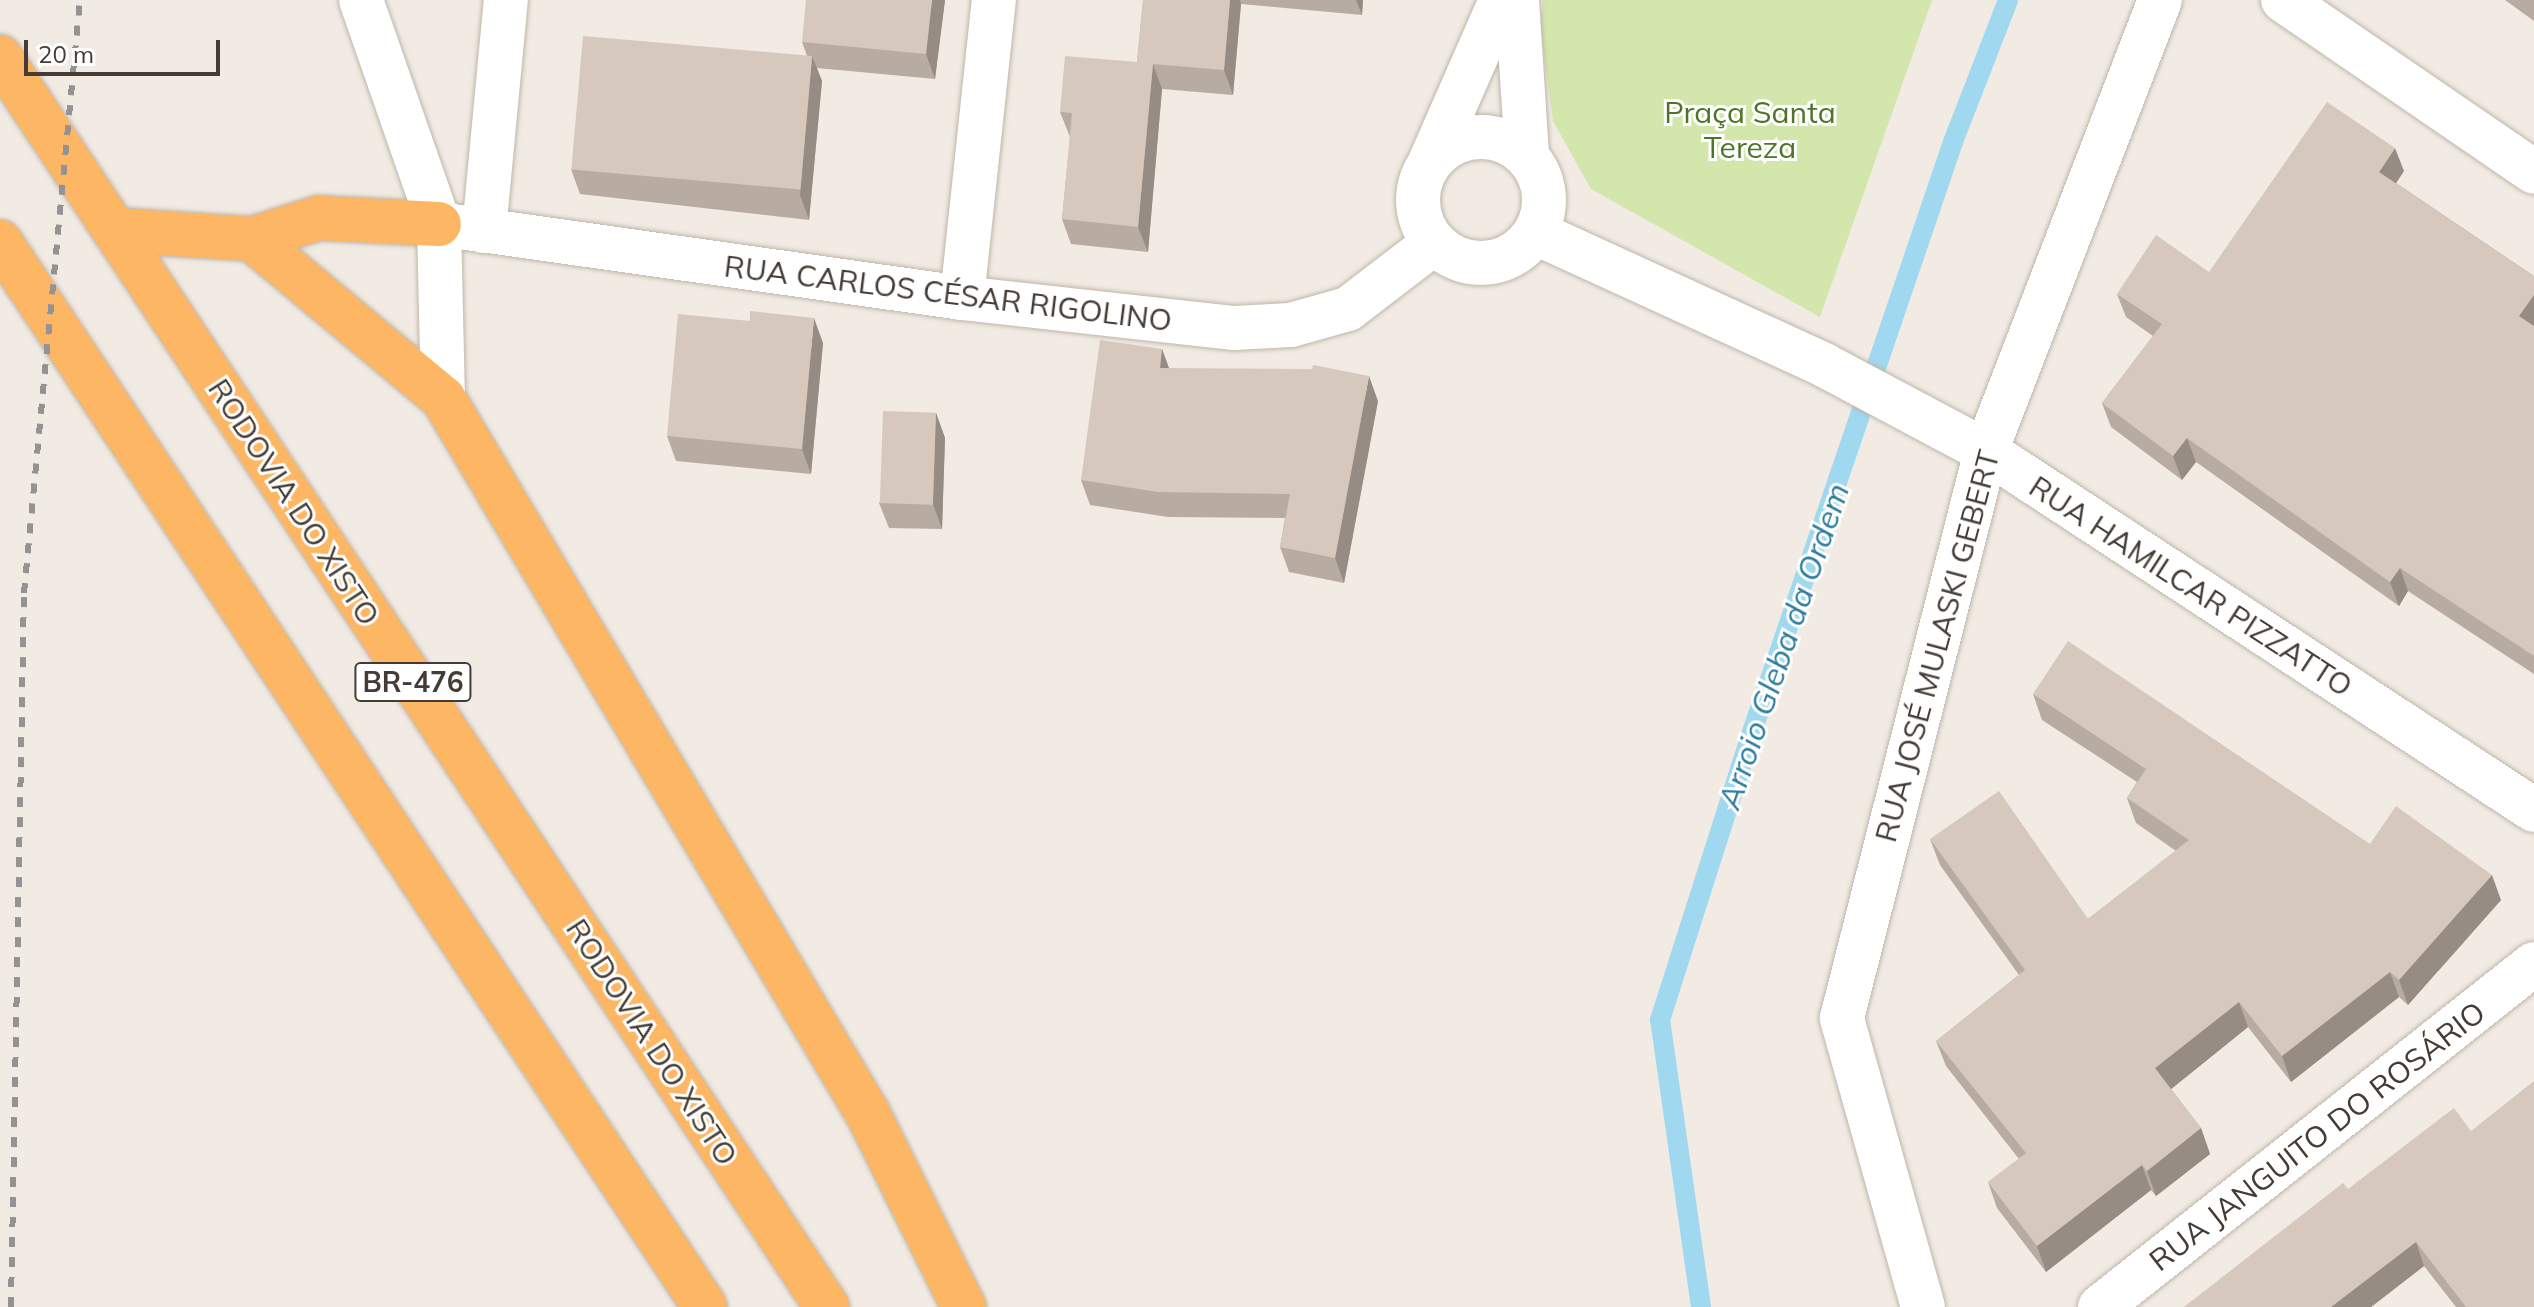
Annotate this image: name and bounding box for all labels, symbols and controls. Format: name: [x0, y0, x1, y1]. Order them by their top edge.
scale bar: [28, 24, 224, 74]
text: 20 m: [38, 39, 94, 69]
park label: Praça Santa Tereza: [1664, 94, 1836, 164]
street label: RUA CARLOS CÉSAR RIGOLINO: [722, 248, 1174, 338]
street label: RODOVIA DO XISTO: [201, 372, 387, 632]
street label: RUA JOSÉ MULASKI GEBERT: [1867, 446, 2007, 846]
street label: RUA HAMILCAR PIZZATTO: [2023, 468, 2359, 704]
water label: Arroio Gleba da Ordem: [1709, 478, 1857, 814]
road number: BR-476: [353, 658, 473, 706]
street label: RODOVIA DO XISTO: [559, 912, 745, 1172]
street label: RUA JANGUITO DO ROSÁRIO: [2142, 994, 2492, 1278]

